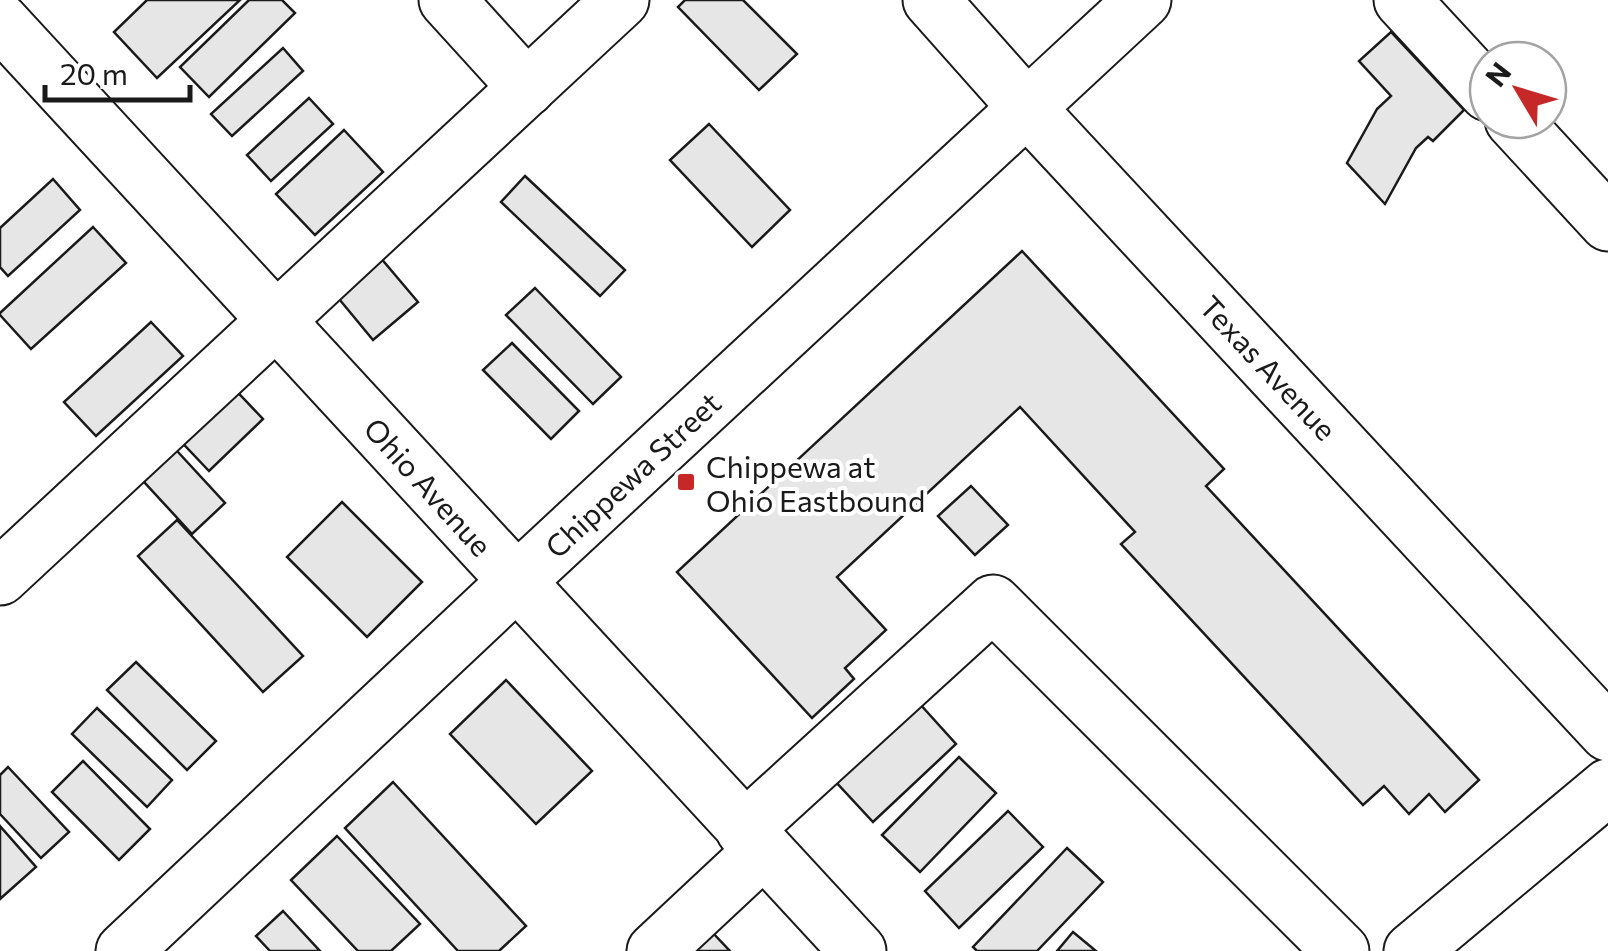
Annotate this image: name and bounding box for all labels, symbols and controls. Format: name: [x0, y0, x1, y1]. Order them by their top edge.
scale bar: [45, 40, 190, 102]
north arrow: [1468, 40, 1568, 140]
text: 20 m: [60, 54, 128, 91]
text: N: [1478, 55, 1517, 93]
street label: Texas Avenue: [1193, 287, 1345, 447]
street label: Chippewa Street: [537, 383, 727, 565]
street label: Ohio Avenue: [357, 409, 501, 563]
place label: Chippewa at Ohio Eastbound: [706, 447, 925, 518]
marker: Chippewa at Ohio Eastbound: [675, 471, 697, 493]

